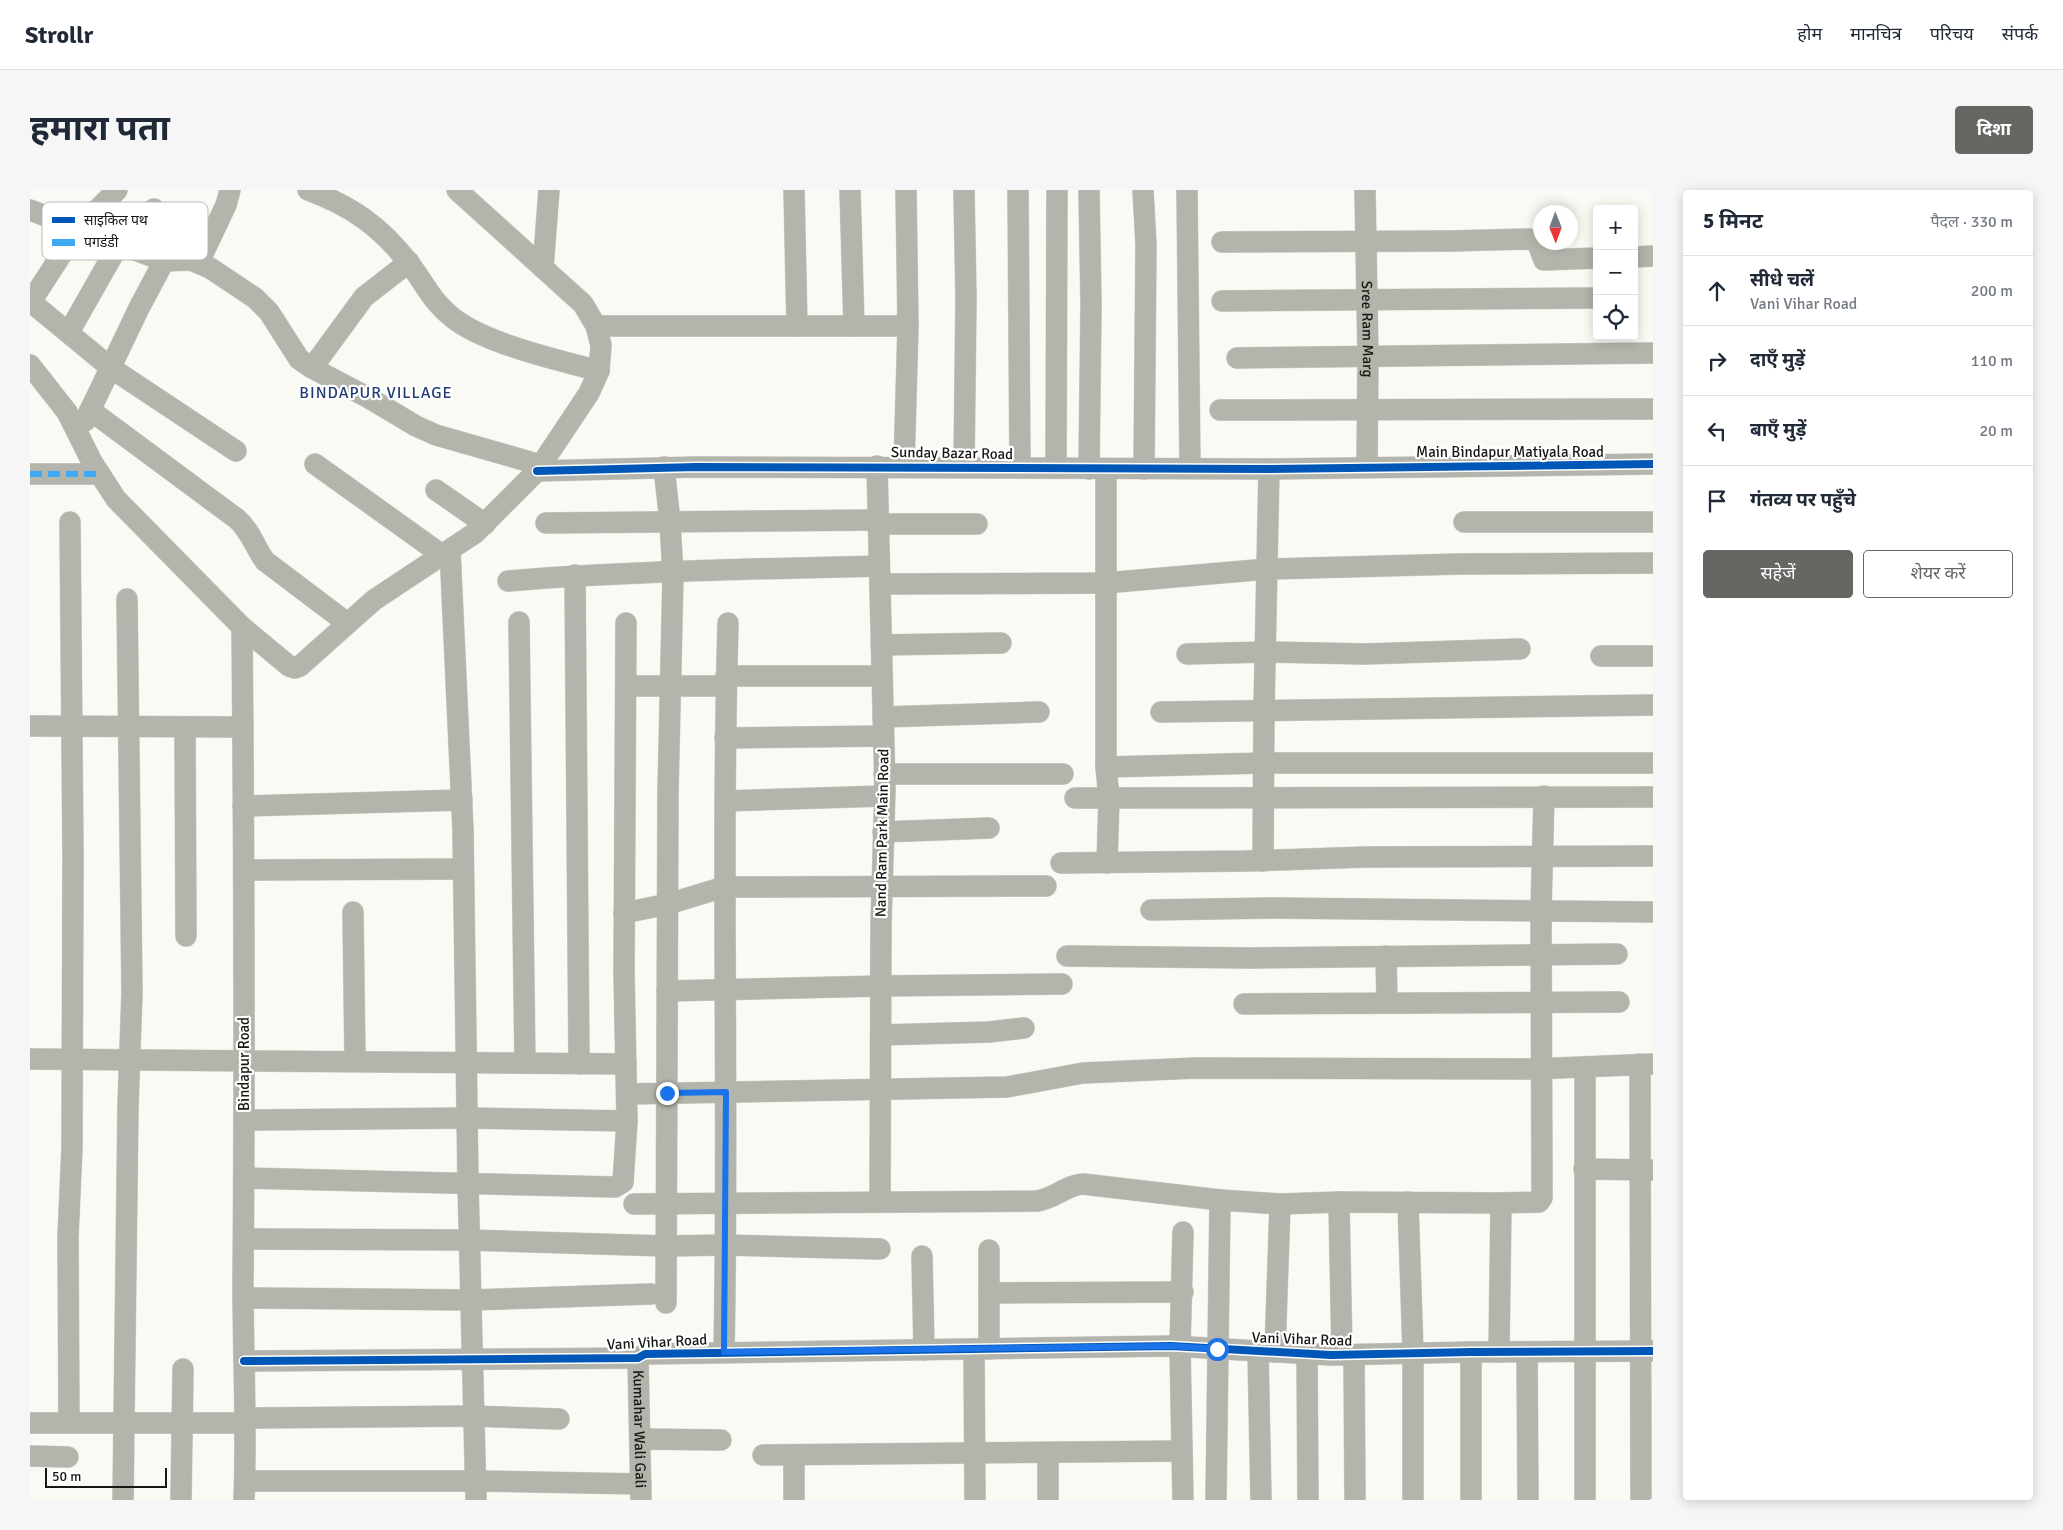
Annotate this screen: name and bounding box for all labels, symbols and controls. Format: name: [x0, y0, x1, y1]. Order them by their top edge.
text: Strollr: [25, 20, 93, 50]
text: होम: [1797, 23, 1822, 45]
text: मानचित्र: [1850, 23, 1902, 45]
text: परिचय: [1930, 23, 1974, 45]
text: संपर्क: [2002, 23, 2038, 45]
button: दिशा: [1955, 106, 2033, 154]
text: हमारा पता: [30, 107, 170, 150]
legend: [42, 202, 208, 260]
north arrow: [1533, 205, 1578, 250]
map controls: [1593, 205, 1638, 340]
button: +: [1593, 205, 1638, 250]
text: 5 मिनट: [1703, 208, 1763, 234]
text: साइकिल पथ: [84, 212, 149, 229]
text: पैदल · 330 m: [1930, 212, 2013, 232]
text: पगडंडी: [84, 234, 119, 251]
button: −: [1593, 250, 1638, 295]
text: सीधे चलें: [1750, 268, 1814, 292]
icon: ahead: [1703, 277, 1731, 305]
street label: Sree Ram Marg: [1358, 280, 1377, 378]
text: 200 m: [1971, 281, 2013, 301]
text: Vani Vihar Road: [1750, 294, 1857, 314]
button: locate: [1593, 295, 1638, 340]
icon: right: [1703, 347, 1731, 375]
text: दाएँ मुड़ें: [1750, 348, 1805, 372]
text: 110 m: [1971, 351, 2013, 371]
district label: BINDAPUR VILLAGE: [299, 383, 453, 403]
icon: left: [1703, 417, 1731, 445]
text: बाएँ मुड़ें: [1750, 418, 1806, 442]
text: 20 m: [1979, 421, 2013, 441]
street label: Sunday Bazar Road: [891, 443, 1013, 463]
street label: Main Bindapur Matiyala Road: [1416, 443, 1604, 461]
icon: arrive: [1703, 487, 1731, 515]
text: गंतव्य पर पहुँचे: [1750, 488, 1856, 512]
button: सहेजें: [1703, 550, 1853, 598]
button: शेयर करें: [1863, 550, 2013, 598]
street label: Nand Ram Park Main Road: [872, 749, 892, 917]
street label: Bindapur Road: [235, 1017, 253, 1111]
route end: [656, 1082, 679, 1105]
street label: Vani Vihar Road: [1251, 1328, 1353, 1350]
street label: Vani Vihar Road: [606, 1330, 708, 1354]
route start: [1206, 1338, 1229, 1361]
street label: Kumahar Wali Gali: [629, 1370, 650, 1488]
scale bar: [45, 1465, 168, 1488]
text: 50 m: [52, 1468, 81, 1485]

